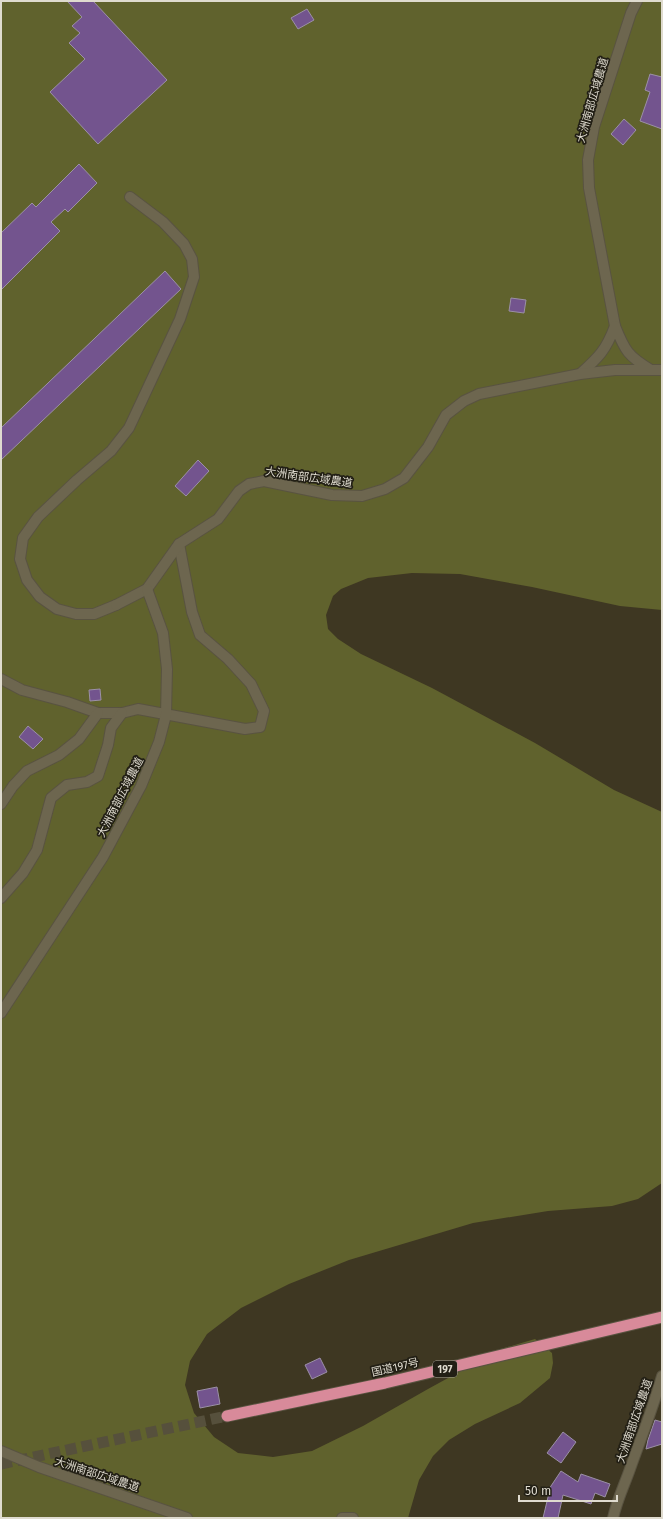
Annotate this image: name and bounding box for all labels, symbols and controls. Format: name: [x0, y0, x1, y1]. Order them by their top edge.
street label: 大洲南部広域農道: [574, 56, 611, 144]
street label: 大洲南部広域農道: [264, 465, 353, 490]
street label: 大洲南部広域農道: [95, 755, 146, 839]
street label: 国道197号: [370, 1356, 420, 1379]
road number: 197: [433, 1361, 457, 1377]
street label: 大洲南部広域農道: [614, 1377, 655, 1465]
street label: 大洲南部広域農道: [53, 1455, 141, 1494]
scale bar: [519, 1477, 617, 1503]
text: 50 m: [525, 1484, 551, 1498]

